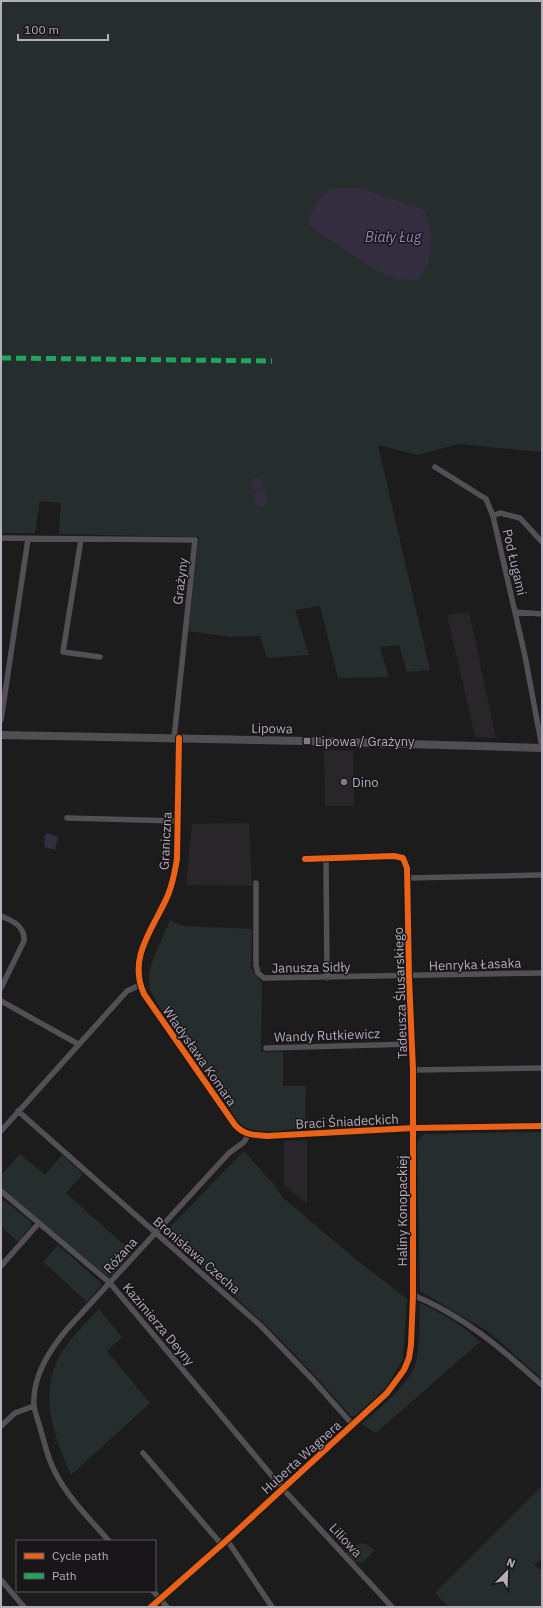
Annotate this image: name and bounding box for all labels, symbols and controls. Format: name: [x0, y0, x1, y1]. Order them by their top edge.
scale bar: [18, 16, 108, 42]
text: 100 m: [24, 22, 59, 37]
water label: Biały Ług: [365, 228, 422, 246]
street label: Pod Ługami: [499, 527, 530, 597]
street label: Grażyny: [169, 556, 192, 605]
street label: Lipowa: [251, 720, 293, 737]
place label: Lipowa / Grażyny: [315, 733, 415, 750]
marker: Lipowa / Grażyny: [302, 736, 312, 746]
place label: Dino: [352, 774, 379, 791]
marker: Dino: [339, 777, 349, 787]
street label: Graniczna: [155, 811, 176, 871]
street label: Tadeusza Ślusarskiego: [390, 927, 411, 1059]
street label: Henryka Łasaka: [429, 954, 522, 975]
street label: Janusza Sidły: [271, 958, 351, 977]
street label: Władysława Komara: [159, 1003, 240, 1110]
street label: Wandy Rutkiewicz: [274, 1025, 380, 1046]
street label: Braci Śniadeckich: [295, 1110, 399, 1133]
street label: Haliny Konopackiej: [394, 1155, 411, 1267]
street label: Bronisława Czecha: [150, 1213, 244, 1298]
street label: Różana: [100, 1234, 141, 1277]
street label: Kazimierza Deyny: [119, 1279, 199, 1370]
street label: Huberta Wagnera: [258, 1417, 345, 1498]
street label: Liliowa: [326, 1520, 366, 1561]
legend: [16, 1540, 156, 1592]
text: Cycle path: [52, 1548, 109, 1563]
north arrow: [487, 1552, 527, 1592]
text: N: [505, 1555, 517, 1571]
text: Path: [52, 1568, 77, 1583]

